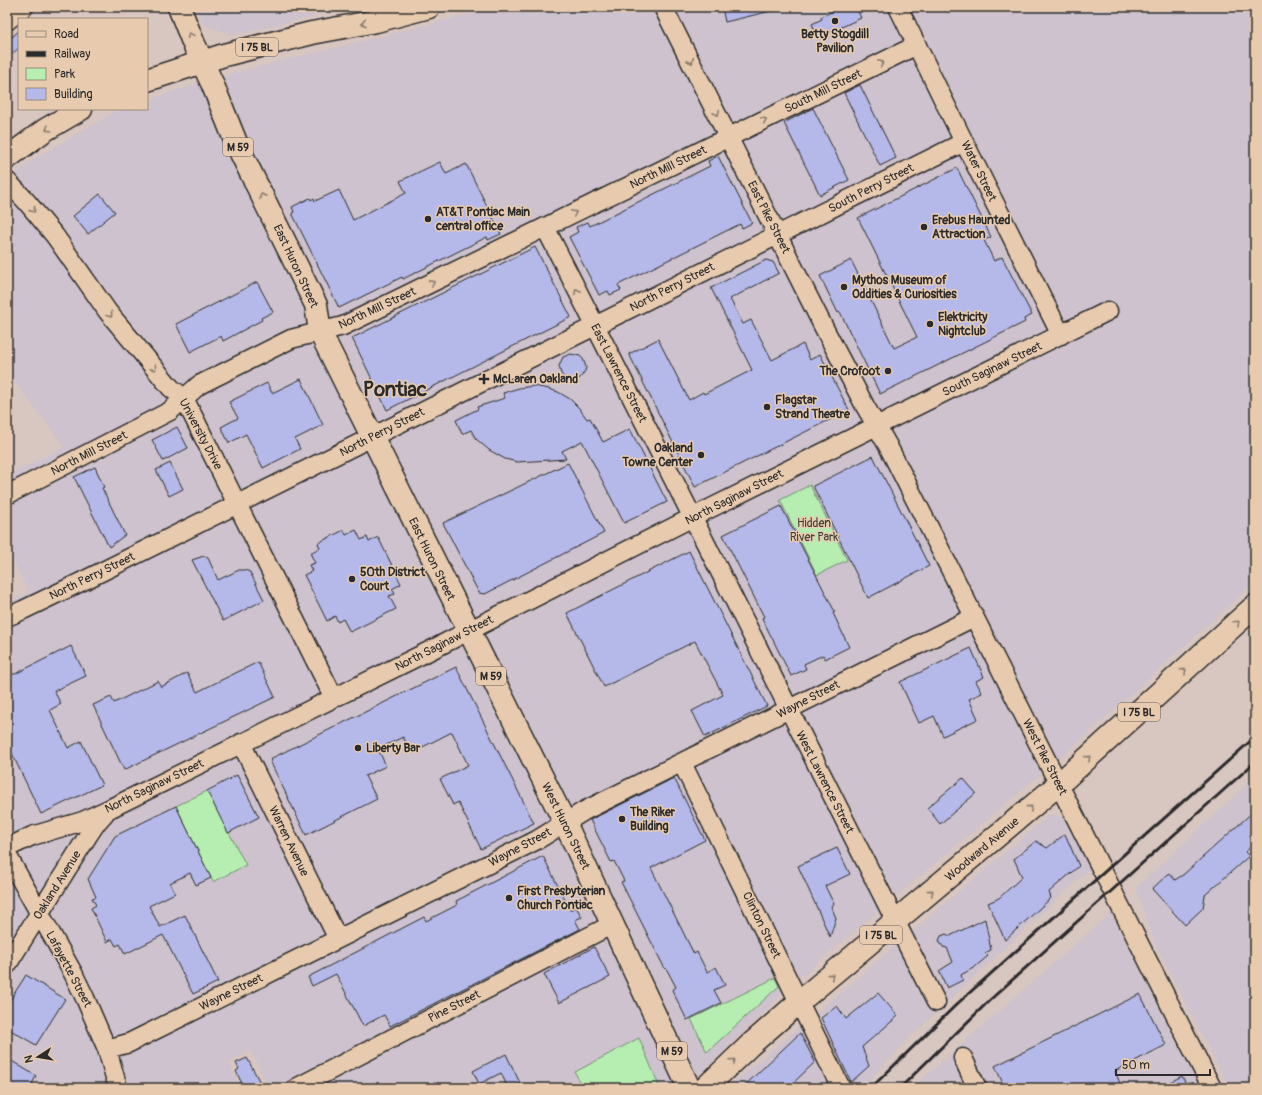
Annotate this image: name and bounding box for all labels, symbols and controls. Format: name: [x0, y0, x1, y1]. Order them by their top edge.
marker: Betty Stogdill Pavilion: [830, 16, 840, 26]
legend: [18, 18, 148, 110]
one-way arrow: [361, 18, 367, 26]
text: Road: [54, 27, 79, 42]
place label: Betty Stogdill Pavilion: [801, 27, 869, 56]
one-way arrow: [186, 31, 194, 38]
road number: I 75 BL: [236, 38, 278, 56]
text: Railway: [54, 47, 90, 62]
one-way arrow: [686, 57, 694, 64]
one-way arrow: [877, 60, 884, 68]
street label: South Mill Street: [782, 66, 864, 117]
text: Park: [54, 67, 75, 82]
text: Building: [54, 87, 93, 102]
one-way arrow: [712, 108, 720, 116]
one-way arrow: [760, 117, 768, 125]
one-way arrow: [45, 124, 52, 131]
road number: M 59: [223, 138, 253, 156]
street label: Water Street: [957, 138, 1000, 204]
street label: North Mill Street: [627, 142, 709, 193]
street label: South Perry Street: [826, 160, 917, 216]
street label: East Pike Street: [744, 178, 793, 256]
one-way arrow: [259, 192, 267, 200]
one-way arrow: [29, 205, 36, 212]
place label: AT&T Pontiac Main central office: [435, 205, 530, 234]
one-way arrow: [570, 210, 577, 218]
place label: Erebus Haunted Attraction: [932, 213, 1010, 242]
marker: AT&T Pontiac Main central office: [423, 214, 433, 224]
street label: East Huron Street: [270, 222, 322, 311]
marker: Erebus Haunted Attraction: [919, 222, 929, 232]
street label: North Perry Street: [627, 260, 717, 315]
place label: Mythos Museum of Oddities & Curiosities: [852, 273, 957, 302]
one-way arrow: [428, 280, 435, 287]
marker: Mythos Museum of Oddities & Curiosities: [839, 282, 849, 292]
street label: North Mill Street: [336, 284, 418, 333]
one-way arrow: [574, 288, 582, 295]
one-way arrow: [105, 310, 112, 317]
place label: Elektricity Nightclub: [938, 310, 988, 339]
marker: Elektricity Nightclub: [925, 319, 935, 329]
street label: East Lawrence Street: [587, 321, 650, 425]
street label: South Saginaw Street: [940, 339, 1045, 400]
one-way arrow: [150, 364, 157, 371]
place label: The Crofoot: [818, 364, 881, 379]
marker: The Crofoot: [883, 366, 893, 376]
place label: McLaren Oakland: [493, 372, 578, 387]
marker: McLaren Oakland: [478, 373, 490, 385]
district label: Pontiac: [363, 377, 427, 402]
place label: Flagstar Strand Theatre: [775, 393, 851, 422]
street label: University Drive: [176, 396, 226, 472]
marker: Flagstar Strand Theatre: [762, 402, 772, 412]
street label: North Perry Street: [337, 405, 427, 460]
street label: North Mill Street: [49, 428, 130, 479]
place label: Oakland Towne Center: [621, 441, 694, 470]
marker: Oakland Towne Center: [696, 450, 706, 460]
street label: North Saginaw Street: [683, 466, 786, 529]
street label: East Huron Street: [405, 515, 458, 603]
park label: Hidden River Park: [790, 516, 838, 545]
street label: North Perry Street: [47, 549, 138, 604]
place label: 50th District Court: [360, 565, 426, 594]
marker: 50th District Court: [347, 574, 357, 584]
street label: North Saginaw Street: [393, 612, 496, 675]
one-way arrow: [1232, 620, 1240, 628]
road number: M 59: [476, 667, 506, 685]
one-way arrow: [1180, 669, 1187, 676]
street label: Wayne Street: [774, 677, 842, 722]
road number: I 75 BL: [1118, 703, 1160, 721]
street label: West Pike Street: [1019, 716, 1070, 798]
street label: West Lawrence Street: [792, 728, 857, 836]
place label: Liberty Bar: [366, 741, 421, 756]
marker: Liberty Bar: [353, 743, 363, 753]
one-way arrow: [1083, 755, 1091, 763]
street label: North Saginaw Street: [102, 756, 206, 817]
street label: West Huron Street: [538, 780, 593, 872]
street label: Warren Avenue: [265, 804, 312, 879]
place label: The Riker Building: [629, 805, 676, 834]
one-way arrow: [1026, 806, 1033, 813]
marker: The Riker Building: [617, 814, 627, 824]
street label: Woodward Avenue: [942, 814, 1022, 885]
street label: Wayne Street: [486, 825, 554, 870]
street label: Oakland Avenue: [30, 848, 85, 923]
place label: First Presbyterian Church Pontiac: [517, 884, 606, 913]
street label: Clinton Street: [739, 890, 784, 961]
one-way arrow: [927, 890, 934, 897]
marker: First Presbyterian Church Pontiac: [504, 893, 514, 903]
road number: I 75 BL: [860, 926, 902, 944]
street label: Lafayette Street: [42, 929, 95, 1010]
street label: Wayne Street: [197, 971, 266, 1014]
one-way arrow: [827, 973, 834, 980]
street label: Pine Street: [426, 987, 483, 1026]
north arrow: [18, 1037, 58, 1077]
road number: M 59: [657, 1042, 687, 1060]
scale bar: [1116, 1051, 1210, 1077]
text: N: [21, 1053, 36, 1064]
one-way arrow: [728, 1058, 736, 1066]
text: 50 m: [1122, 1058, 1150, 1073]

